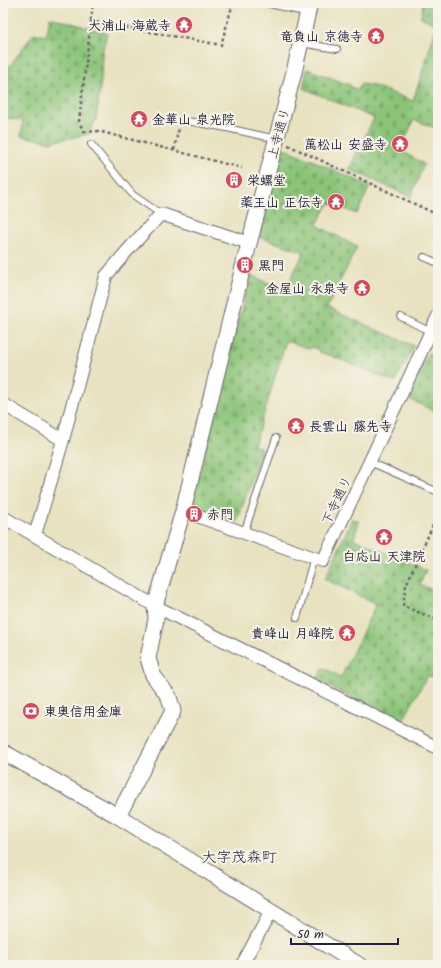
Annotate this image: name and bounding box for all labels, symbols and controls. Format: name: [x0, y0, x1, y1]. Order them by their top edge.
temple icon: 大浦山 海蔵寺: [174, 15, 194, 35]
place label: 大浦山 海蔵寺: [88, 16, 171, 37]
temple icon: 竜負山 京徳寺: [366, 26, 386, 46]
place label: 竜負山 京徳寺: [280, 27, 363, 48]
street label: 上寺通り: [263, 106, 296, 161]
temple icon: 金華山 泉光院: [129, 109, 149, 129]
place label: 金華山 泉光院: [152, 110, 235, 131]
temple icon: 萬松山 安盛寺: [390, 134, 410, 154]
place label: 萬松山 安盛寺: [304, 135, 387, 156]
building icon: 栄螺堂: [224, 170, 244, 190]
place label: 栄螺堂: [247, 171, 286, 192]
temple icon: 薬王山 正伝寺: [326, 192, 346, 212]
place label: 薬王山 正伝寺: [240, 193, 323, 214]
building icon: 黒門: [235, 255, 255, 275]
place label: 黒門: [258, 256, 284, 277]
temple icon: 金屋山 永泉寺: [352, 278, 372, 298]
place label: 金屋山 永泉寺: [266, 279, 349, 300]
temple icon: 長雲山 藤先寺: [286, 416, 306, 436]
place label: 長雲山 藤先寺: [309, 417, 392, 438]
street label: 下寺通り: [317, 473, 358, 529]
building icon: 赤門: [184, 504, 204, 524]
place label: 赤門: [207, 505, 233, 526]
temple icon: 白応山 天津院: [374, 527, 394, 547]
place label: 白応山 天津院: [342, 547, 426, 568]
temple icon: 貴峰山 月峰院: [337, 623, 357, 643]
place label: 貴峰山 月峰院: [251, 624, 334, 645]
bank icon: 東奥信用金庫: [21, 701, 41, 721]
place label: 東奥信用金庫: [44, 702, 122, 723]
district label: 大字茂森町: [201, 846, 277, 870]
scale bar: [291, 920, 398, 946]
text: 50 m: [297, 925, 324, 944]

